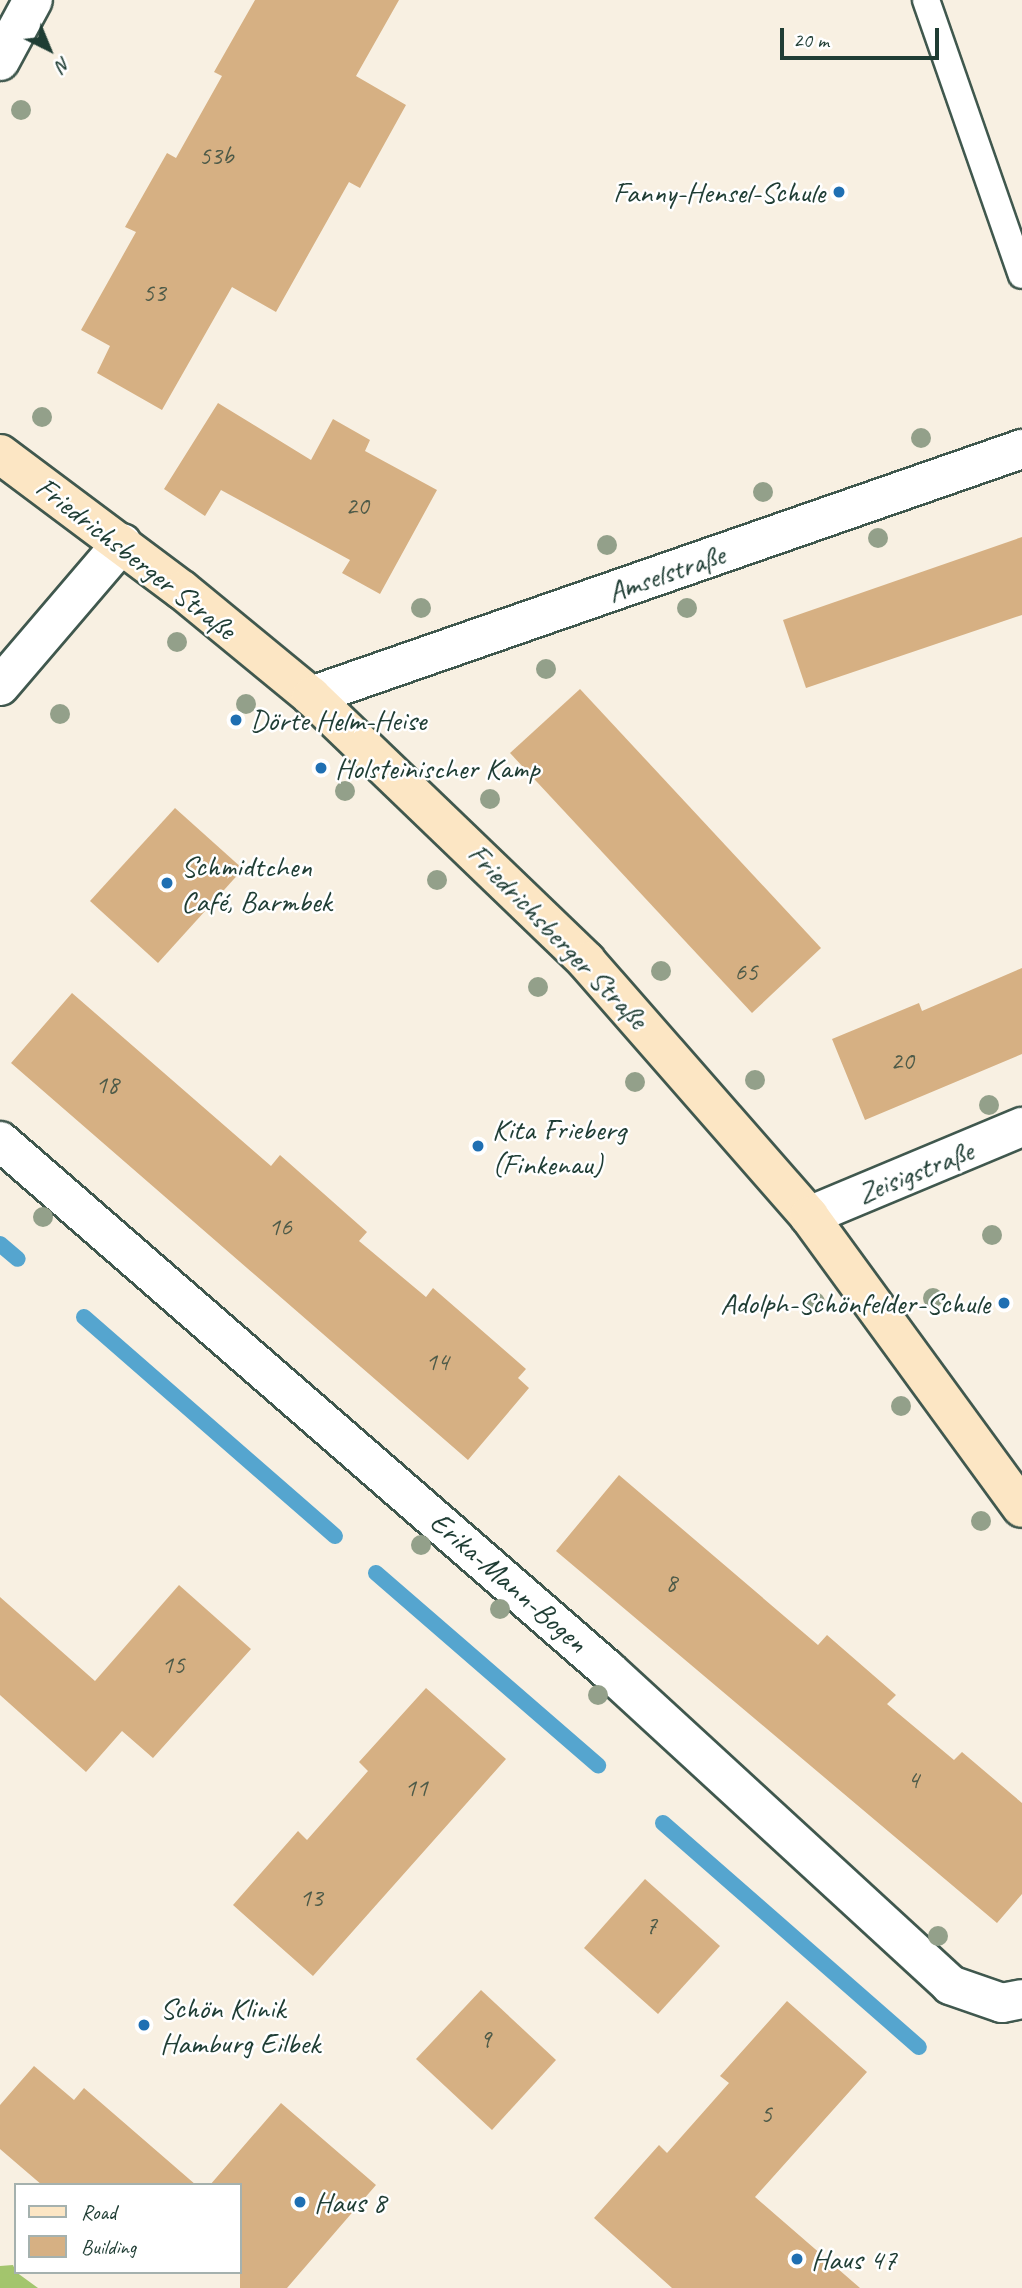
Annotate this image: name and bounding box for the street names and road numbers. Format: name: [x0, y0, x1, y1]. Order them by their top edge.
street label: Friedrichsberger Straße: [28, 468, 244, 648]
street label: Amselstraße: [603, 536, 729, 610]
street label: Friedrichsberger Straße: [460, 835, 656, 1037]
street label: Zeisigstraße: [852, 1132, 978, 1212]
street label: Erika-Mann-Bogen: [423, 1504, 595, 1660]

